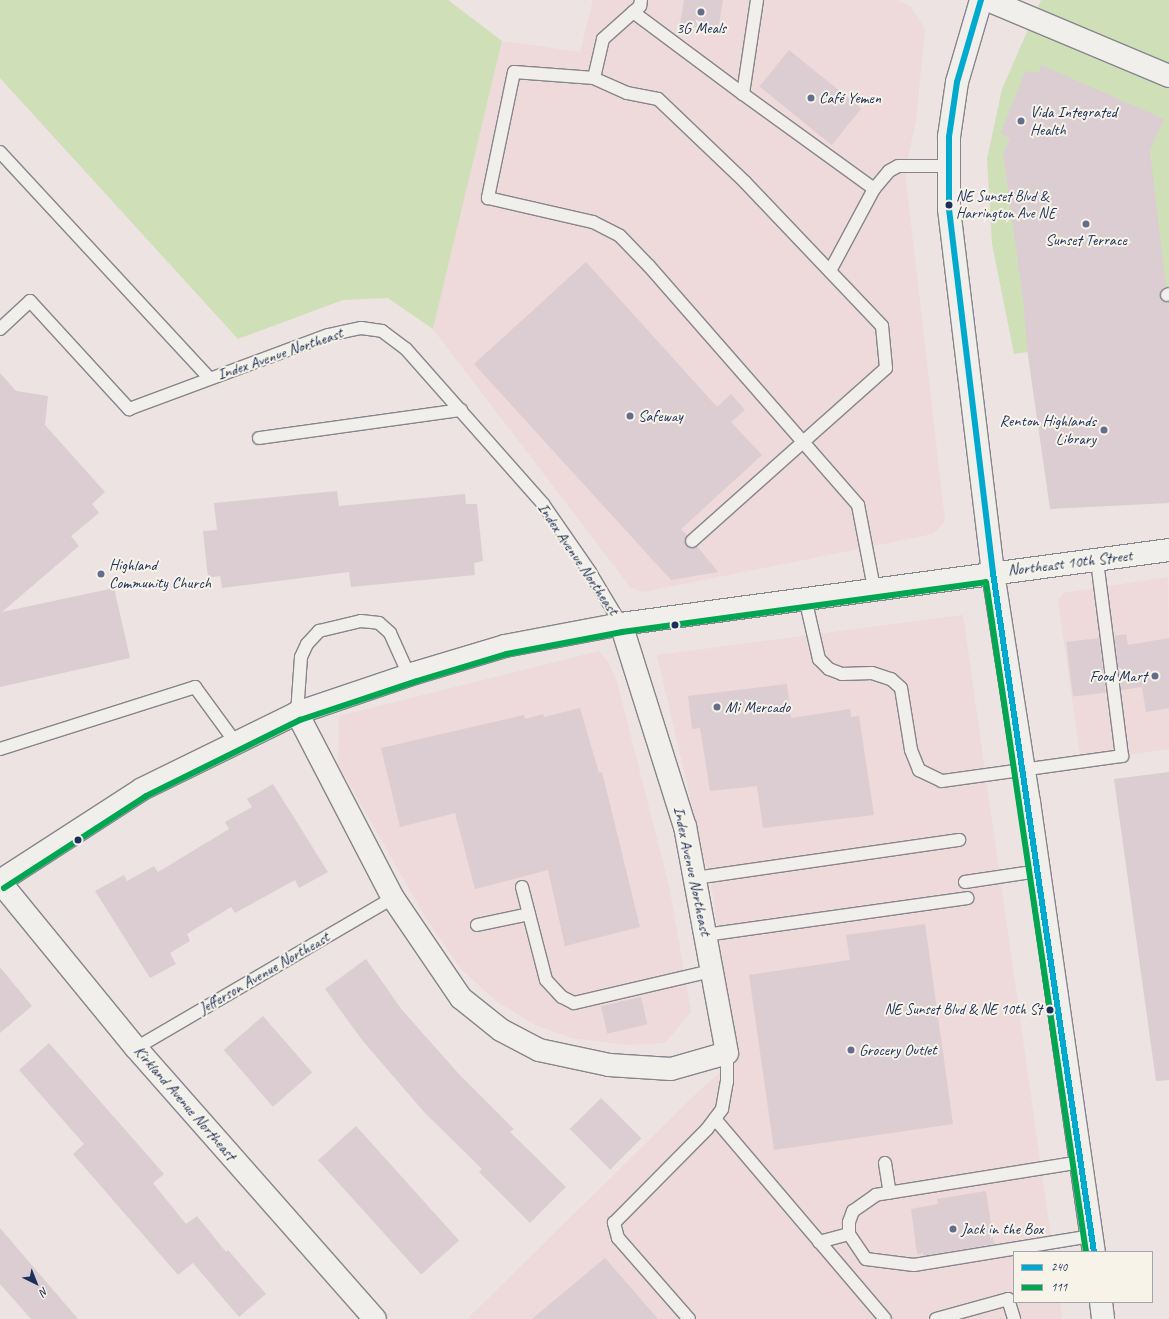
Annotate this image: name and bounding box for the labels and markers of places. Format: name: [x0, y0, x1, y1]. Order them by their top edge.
marker: 3G Meals: [696, 7, 706, 17]
place label: 3G Meals: [676, 18, 726, 38]
place label: Café Yemen: [819, 88, 881, 108]
marker: Café Yemen: [806, 93, 816, 103]
place label: Vida Integrated Health: [1030, 102, 1116, 140]
marker: Vida Integrated Health: [1015, 115, 1027, 127]
place label: NE Sunset Blvd & Harrington Ave NE: [956, 187, 1055, 222]
marker: NE Sunset Blvd & Harrington Ave NE: [944, 200, 954, 210]
marker: Sunset Terrace: [1081, 219, 1091, 229]
place label: Sunset Terrace: [1046, 230, 1126, 250]
place label: Safeway: [638, 406, 683, 426]
marker: Safeway: [625, 411, 635, 421]
place label: Renton Highlands Library: [1000, 411, 1096, 449]
marker: Renton Highlands Library: [1099, 425, 1109, 435]
place label: Highland Community Church: [109, 555, 212, 593]
marker: Highland Community Church: [96, 569, 106, 579]
unlabelled marker: [670, 620, 680, 630]
place label: Food Mart: [1089, 666, 1147, 686]
marker: Food Mart: [1150, 671, 1160, 681]
place label: Mi Mercado: [725, 697, 790, 717]
marker: Mi Mercado: [712, 702, 722, 712]
unlabelled marker: [73, 835, 83, 845]
place label: NE Sunset Blvd & NE 10th St: [885, 1001, 1042, 1019]
marker: NE Sunset Blvd & NE 10th St: [1045, 1005, 1055, 1015]
place label: Grocery Outlet: [859, 1040, 936, 1060]
marker: Grocery Outlet: [846, 1045, 856, 1055]
place label: Jack in the Box: [961, 1219, 1043, 1239]
marker: Jack in the Box: [948, 1224, 958, 1234]

